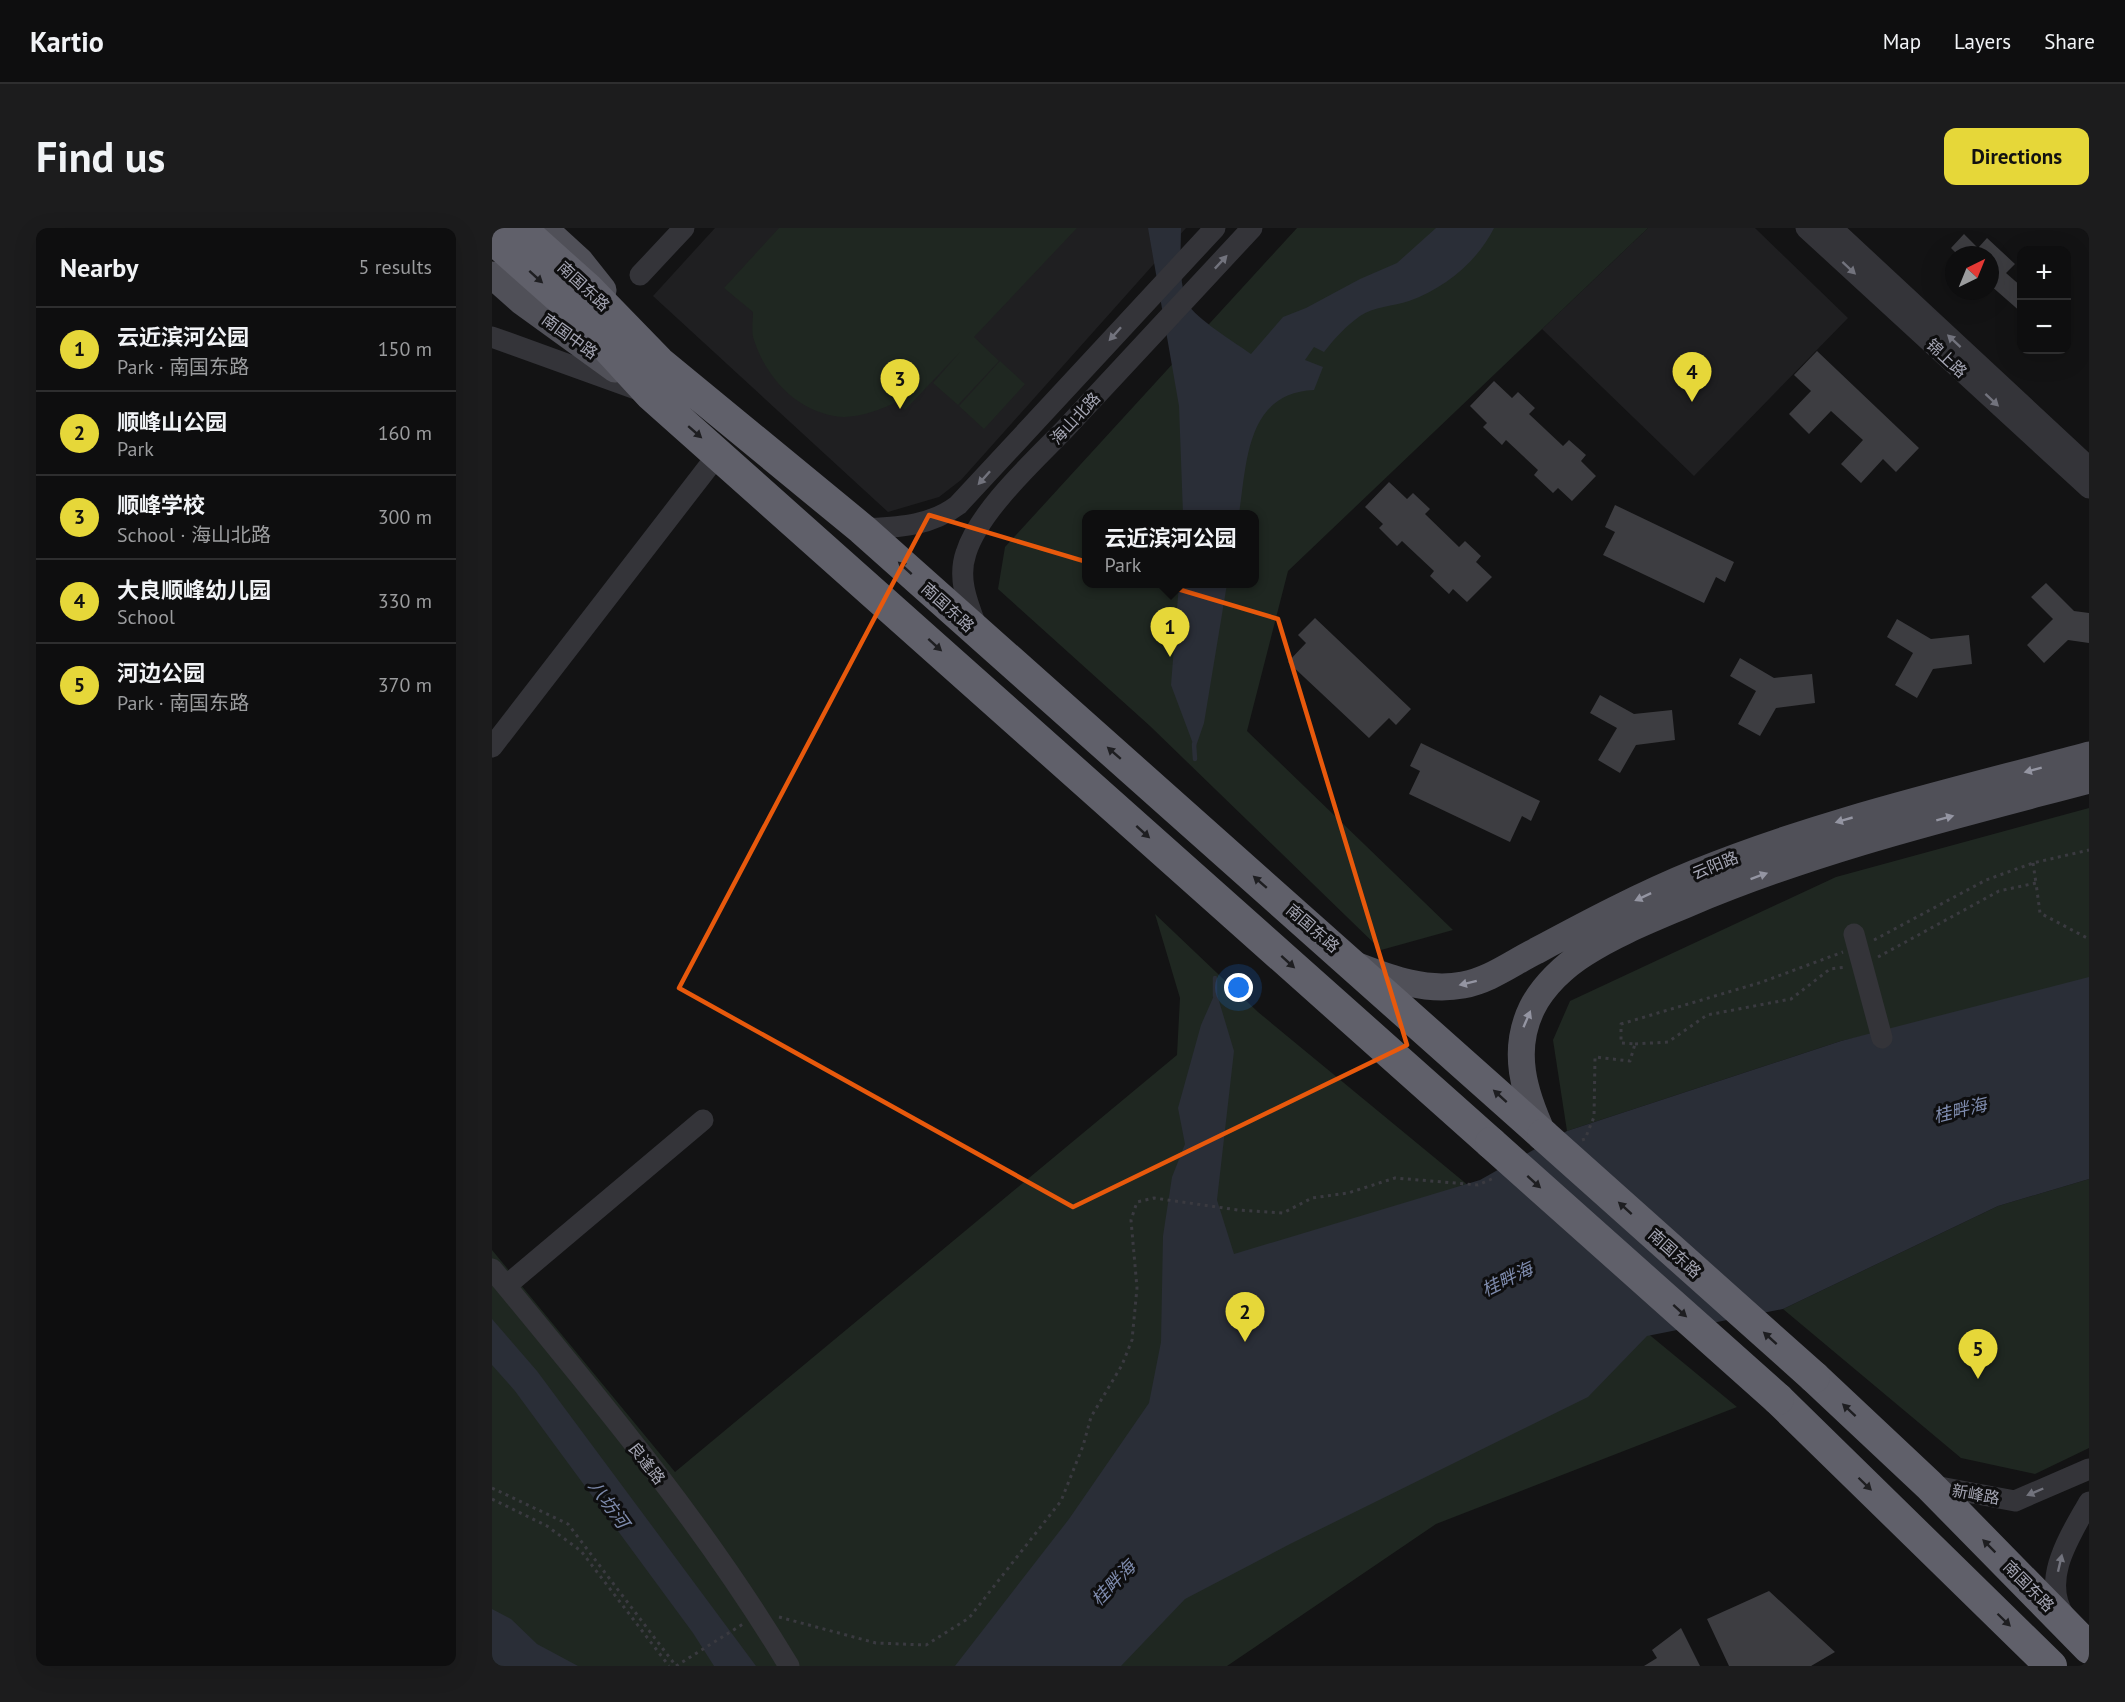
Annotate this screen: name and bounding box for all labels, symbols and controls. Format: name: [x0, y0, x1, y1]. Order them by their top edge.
text: Kartio: [30, 23, 104, 60]
text: Map: [1883, 28, 1921, 55]
text: Layers: [1954, 28, 2011, 55]
text: Share: [2044, 28, 2095, 55]
button: Directions: [1944, 128, 2089, 185]
text: Find us: [36, 129, 165, 184]
north arrow: [1945, 246, 1999, 300]
map controls: [2017, 246, 2071, 354]
button: +: [2017, 246, 2071, 300]
text: Nearby: [60, 251, 138, 284]
text: 5 results: [359, 254, 432, 280]
one-way arrow: [1213, 256, 1227, 270]
street label: 南国东路: [554, 257, 614, 315]
one-way arrow: [1841, 260, 1855, 274]
one-way arrow: [528, 270, 543, 283]
button: −: [2017, 300, 2071, 354]
street label: 南国中路: [538, 309, 602, 363]
text: 云近滨河公园: [117, 323, 249, 351]
one-way arrow: [1109, 327, 1123, 341]
street label: 锦上路: [1923, 334, 1971, 382]
one-way arrow: [1947, 335, 1962, 348]
text: 1: [74, 336, 85, 362]
text: 150 m: [378, 336, 432, 362]
pin: 4: [1672, 352, 1712, 402]
text: Park · 南国东路: [117, 354, 249, 380]
pin: 3: [880, 360, 920, 409]
street label: 海山北路: [1046, 388, 1104, 448]
one-way arrow: [1985, 392, 1999, 406]
text: 顺峰山公园: [117, 408, 227, 436]
text: 2: [74, 420, 85, 446]
text: 160 m: [378, 420, 432, 446]
one-way arrow: [687, 425, 702, 438]
text: Park: [117, 436, 154, 462]
one-way arrow: [977, 470, 991, 485]
text: 顺峰学校: [117, 491, 205, 519]
text: 3: [74, 504, 85, 530]
text: 300 m: [378, 504, 432, 530]
popup: [1082, 510, 1259, 588]
text: School · 海山北路: [117, 522, 271, 548]
text: 云近滨河公园: [1104, 524, 1237, 552]
text: Park: [1104, 552, 1141, 578]
one-way arrow: [898, 562, 913, 575]
text: 大良顺峰幼儿园: [117, 576, 271, 604]
street label: 南国东路: [918, 578, 978, 636]
text: 4: [74, 588, 85, 614]
text: 330 m: [378, 588, 432, 614]
text: School: [117, 604, 175, 630]
pin: 1: [1150, 608, 1190, 657]
one-way arrow: [927, 638, 942, 651]
text: 河边公园: [117, 659, 205, 687]
text: 5: [74, 672, 85, 698]
text: 370 m: [378, 672, 432, 698]
text: Park · 南国东路: [117, 690, 249, 716]
one-way arrow: [1107, 747, 1122, 760]
one-way arrow: [2023, 766, 2041, 775]
one-way arrow: [1936, 813, 1954, 823]
one-way arrow: [1835, 816, 1853, 825]
one-way arrow: [1135, 825, 1150, 839]
street label: 云阳路: [1689, 847, 1741, 883]
one-way arrow: [1750, 870, 1768, 880]
one-way arrow: [1253, 876, 1268, 889]
one-way arrow: [1634, 893, 1651, 902]
street label: 南国东路: [1282, 899, 1344, 957]
one-way arrow: [1280, 955, 1295, 968]
your location: [1224, 973, 1253, 1002]
one-way arrow: [1459, 979, 1478, 989]
one-way arrow: [1523, 1010, 1532, 1027]
one-way arrow: [1493, 1090, 1508, 1103]
water label: 桂畔海: [1931, 1092, 1992, 1128]
one-way arrow: [1527, 1175, 1542, 1189]
one-way arrow: [1618, 1202, 1633, 1215]
street label: 南国东路: [1645, 1224, 1705, 1282]
water label: 桂畔海: [1478, 1256, 1539, 1301]
pin: 2: [1226, 1292, 1264, 1342]
one-way arrow: [1672, 1304, 1687, 1317]
pin: 5: [1958, 1330, 1998, 1379]
one-way arrow: [1763, 1332, 1778, 1345]
one-way arrow: [1842, 1404, 1857, 1417]
street label: 良逢路: [624, 1438, 670, 1488]
water label: 八坊河: [584, 1475, 636, 1535]
one-way arrow: [1858, 1476, 1872, 1490]
street label: 新峰路: [1951, 1480, 2001, 1508]
one-way arrow: [2026, 1487, 2044, 1497]
one-way arrow: [1982, 1538, 1996, 1553]
water label: 桂畔海: [1086, 1553, 1142, 1610]
one-way arrow: [2055, 1553, 2065, 1572]
street label: 南国东路: [1999, 1556, 2059, 1616]
one-way arrow: [1997, 1613, 2011, 1627]

